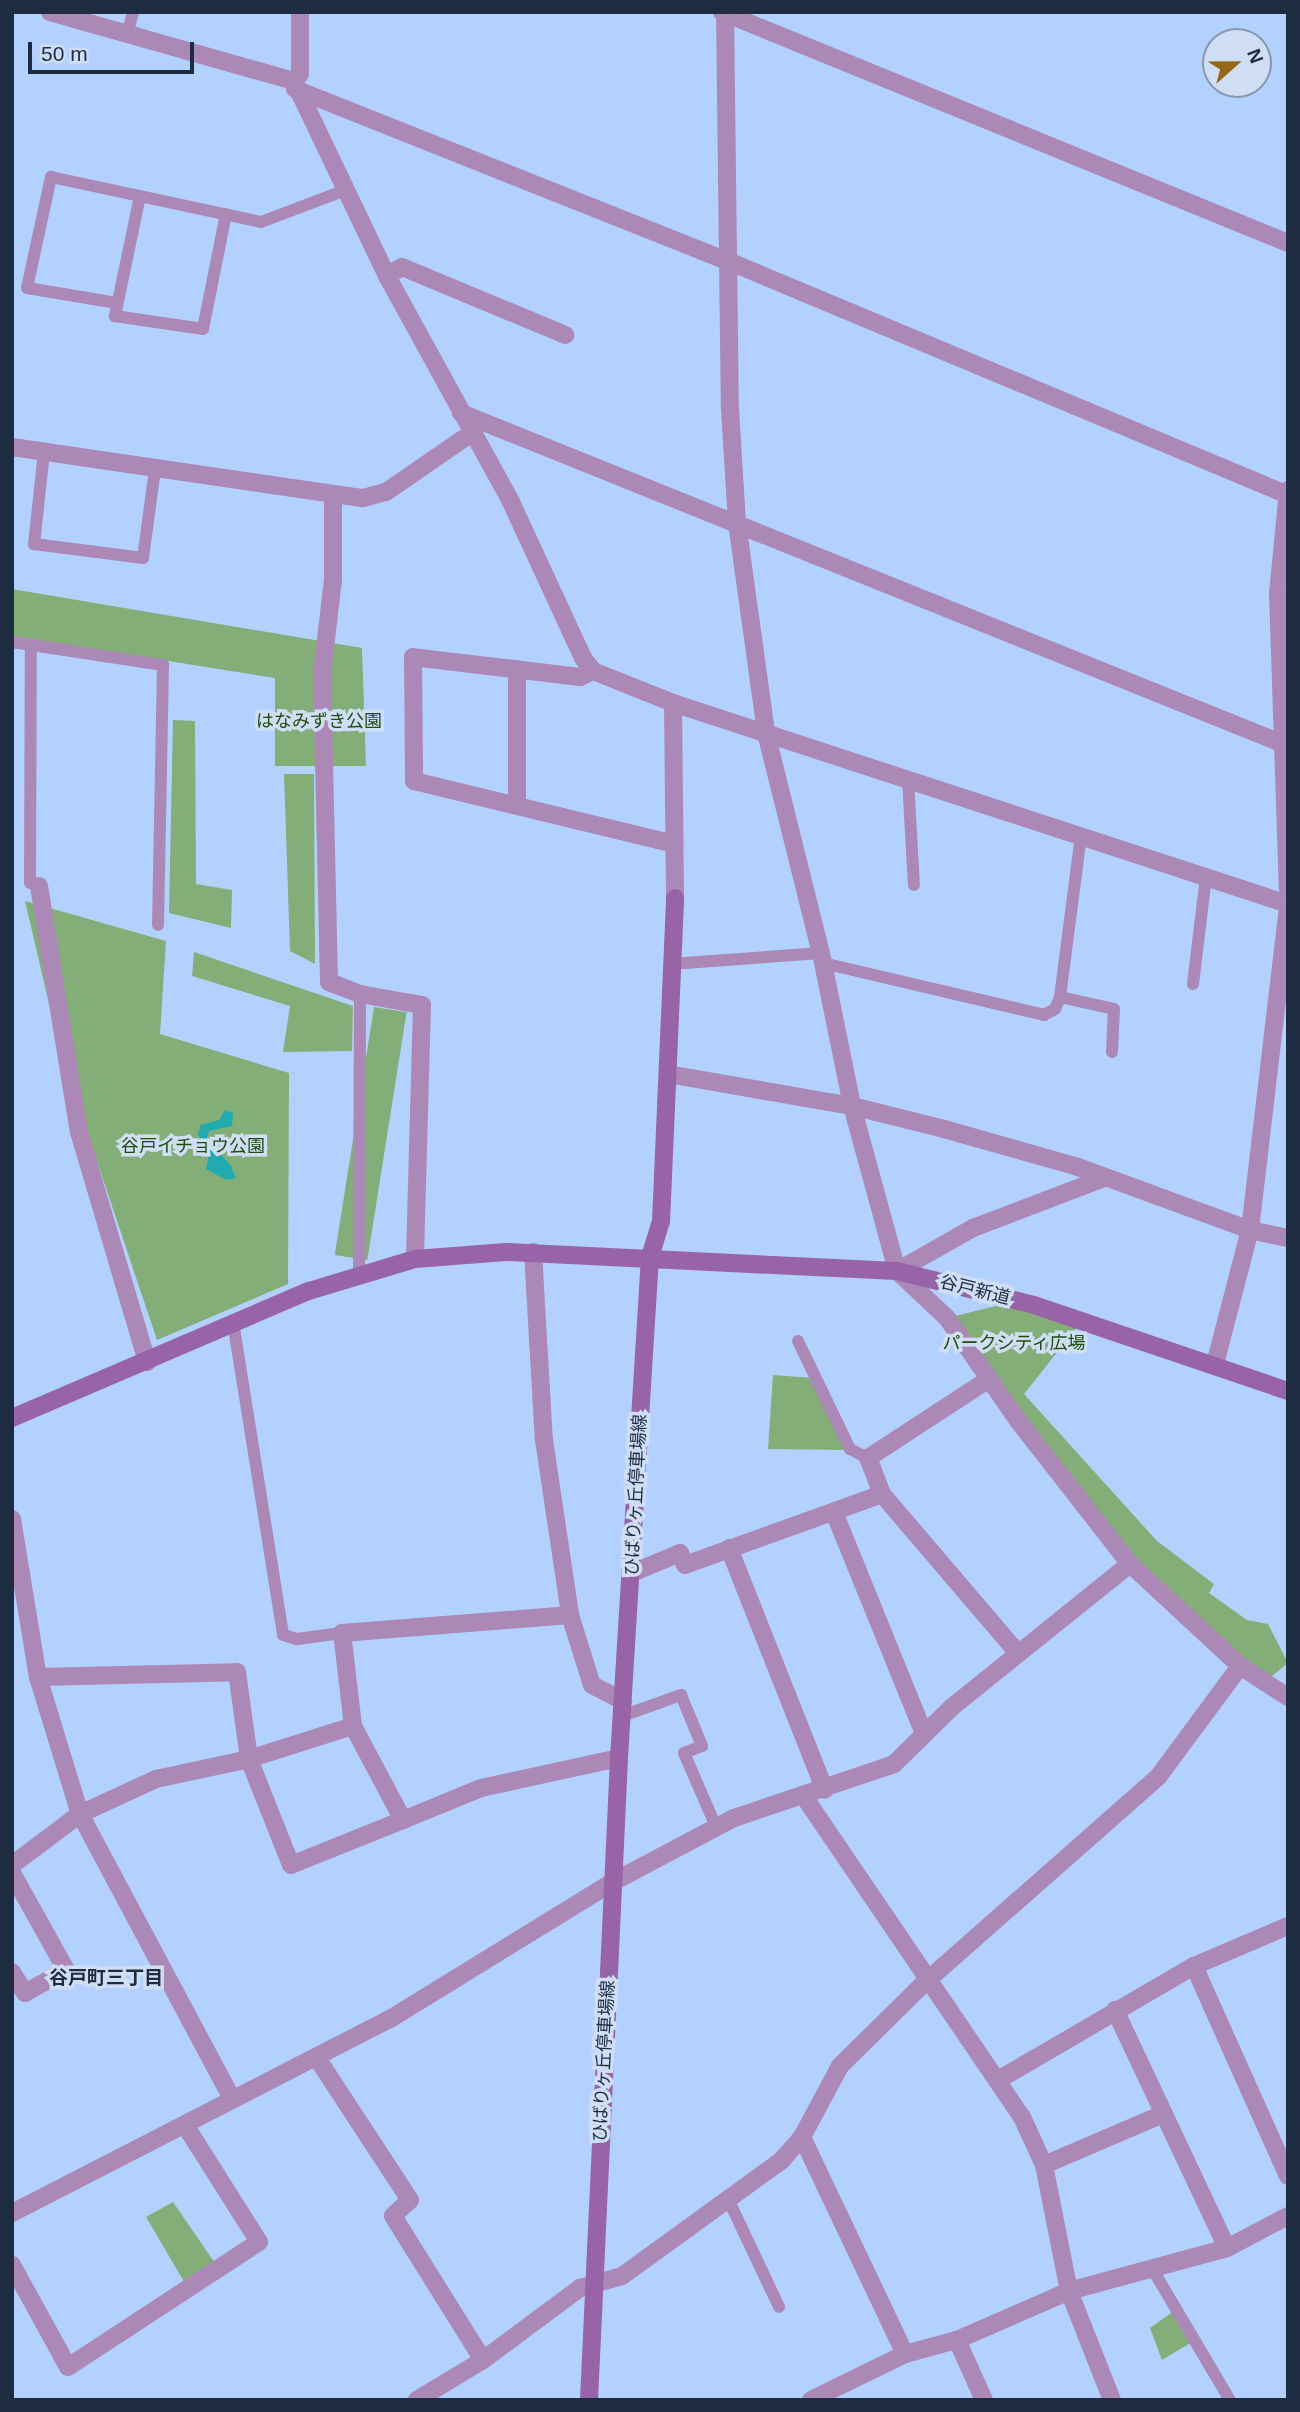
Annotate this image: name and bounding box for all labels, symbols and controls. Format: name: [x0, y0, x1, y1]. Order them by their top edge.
scale bar: [32, 28, 198, 72]
north arrow: [1202, 28, 1272, 98]
text: 50 m: [41, 42, 88, 65]
text: N: [1243, 46, 1267, 66]
park label: はなみずき公園: [256, 710, 382, 732]
park label: 谷戸イチョウ公園: [121, 1135, 265, 1157]
street label: 谷戸新道: [937, 1271, 1013, 1309]
park label: パークシティ広場: [942, 1332, 1086, 1354]
street label: ひばりヶ丘停車場線: [621, 1414, 651, 1576]
district label: 谷戸町三丁目: [49, 1967, 163, 1989]
street label: ひばりヶ丘停車場線: [589, 1980, 619, 2142]

